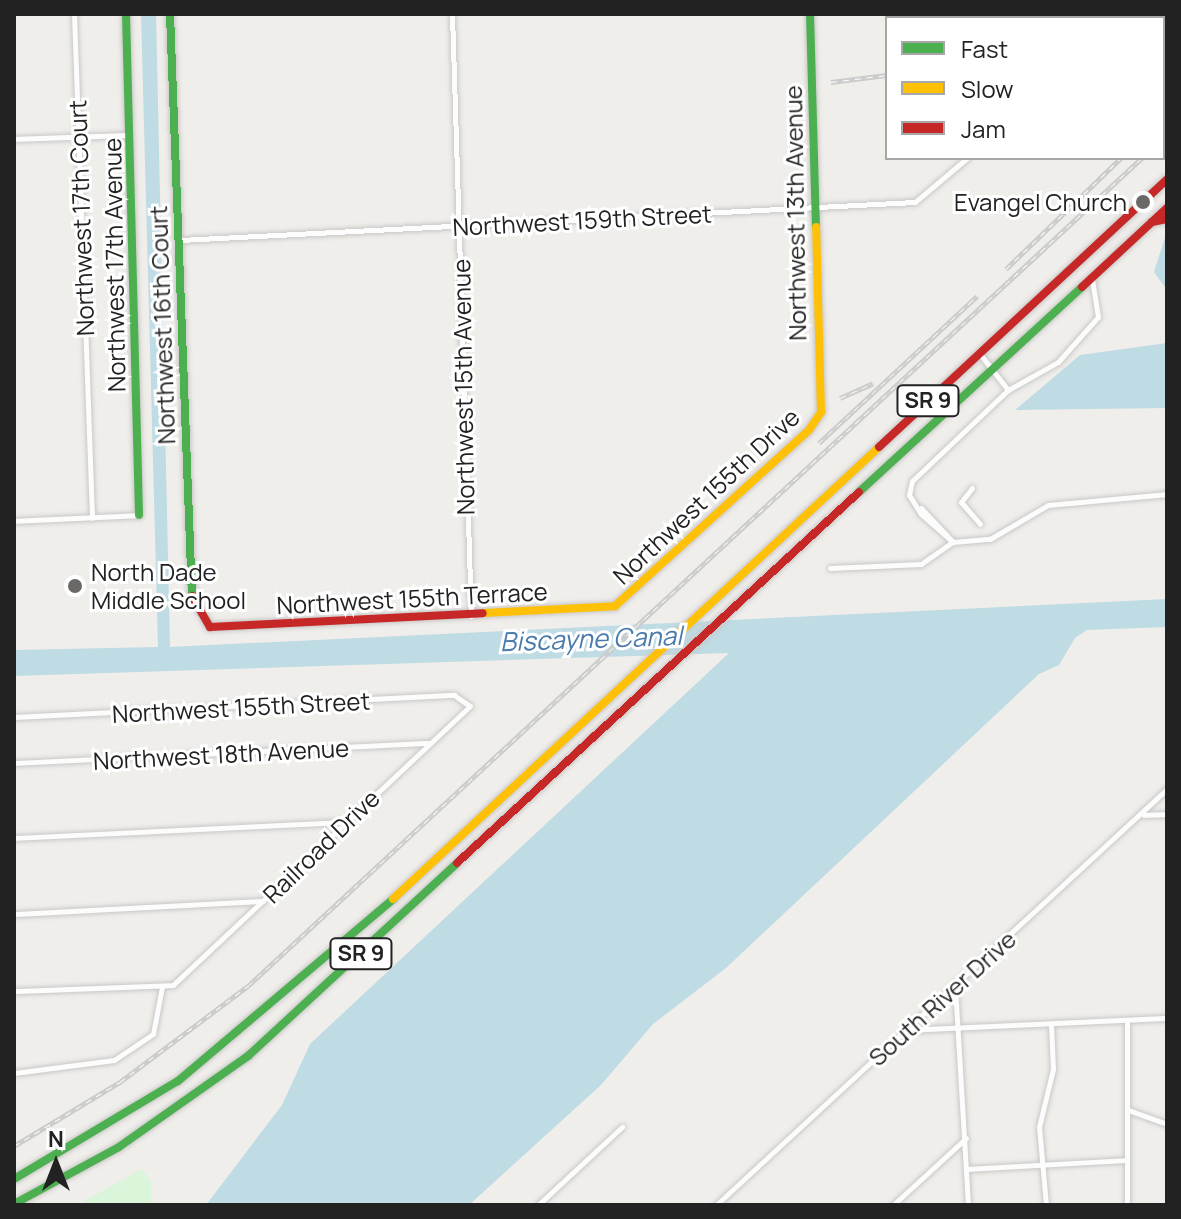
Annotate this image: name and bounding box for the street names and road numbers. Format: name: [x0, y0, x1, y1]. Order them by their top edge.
street label: Northwest 13th Avenue: [778, 85, 812, 341]
street label: Northwest 17th Court: [62, 100, 100, 336]
street label: Northwest 17th Avenue: [97, 138, 131, 392]
street label: Northwest 159th Street: [452, 199, 712, 241]
street label: Northwest 16th Court: [143, 205, 181, 445]
street label: Northwest 15th Avenue: [446, 259, 480, 515]
road number: SR 9: [896, 383, 960, 419]
street label: Northwest 155th Drive: [607, 402, 805, 590]
street label: Northwest 155th Terrace: [276, 577, 548, 619]
street label: Northwest 155th Street: [111, 686, 371, 728]
street label: Northwest 18th Avenue: [92, 733, 350, 775]
street label: Railroad Drive: [257, 783, 385, 909]
street label: South River Drive: [863, 924, 1021, 1072]
road number: SR 9: [329, 936, 393, 972]

